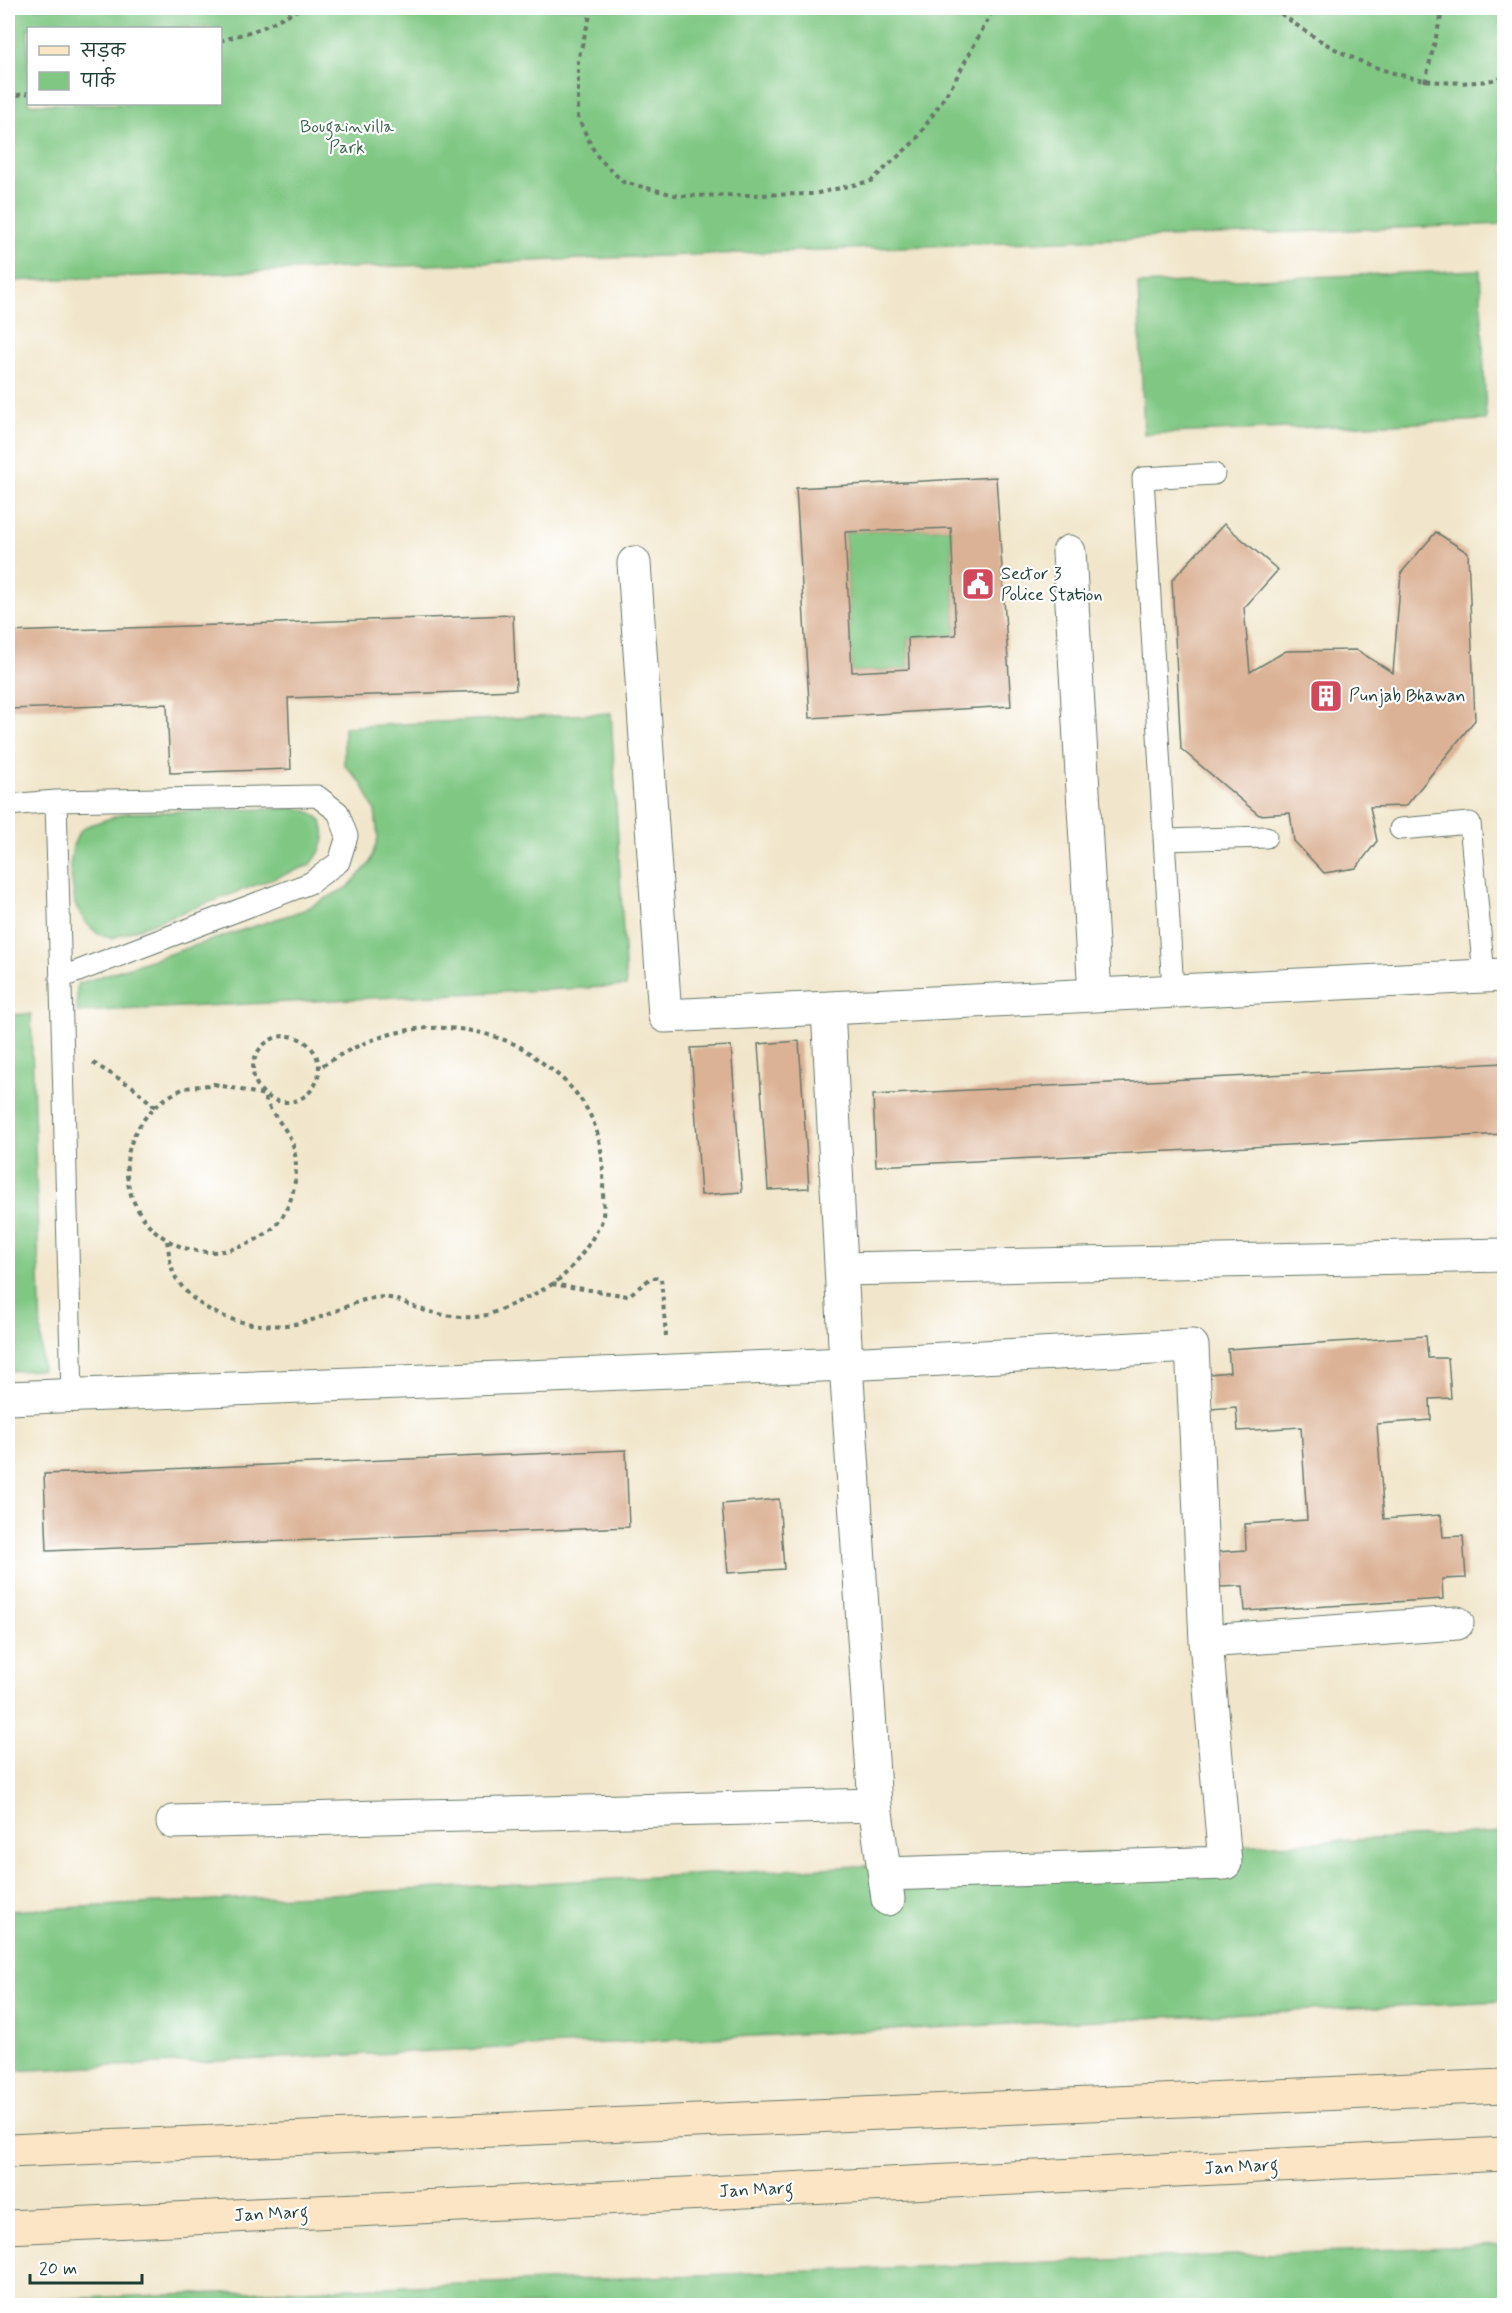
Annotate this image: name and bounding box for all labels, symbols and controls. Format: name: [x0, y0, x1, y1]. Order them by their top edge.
legend: [27, 27, 222, 105]
text: सड़क: [80, 40, 126, 64]
text: पार्क: [80, 67, 116, 94]
park label: Bougainvilla Park: [300, 115, 394, 160]
place label: Sector 3 Police Station: [1001, 562, 1103, 607]
public building icon: Sector 3 Police Station: [960, 566, 996, 602]
building icon: Punjab Bhawan: [1308, 678, 1344, 714]
place label: Punjab Bhawan: [1349, 684, 1466, 708]
street label: Jan Marg: [1203, 2153, 1279, 2183]
street label: Jan Marg: [718, 2176, 794, 2206]
street label: Jan Marg: [233, 2200, 309, 2230]
scale bar: [30, 2247, 142, 2285]
text: 20 m: [39, 2257, 77, 2281]

